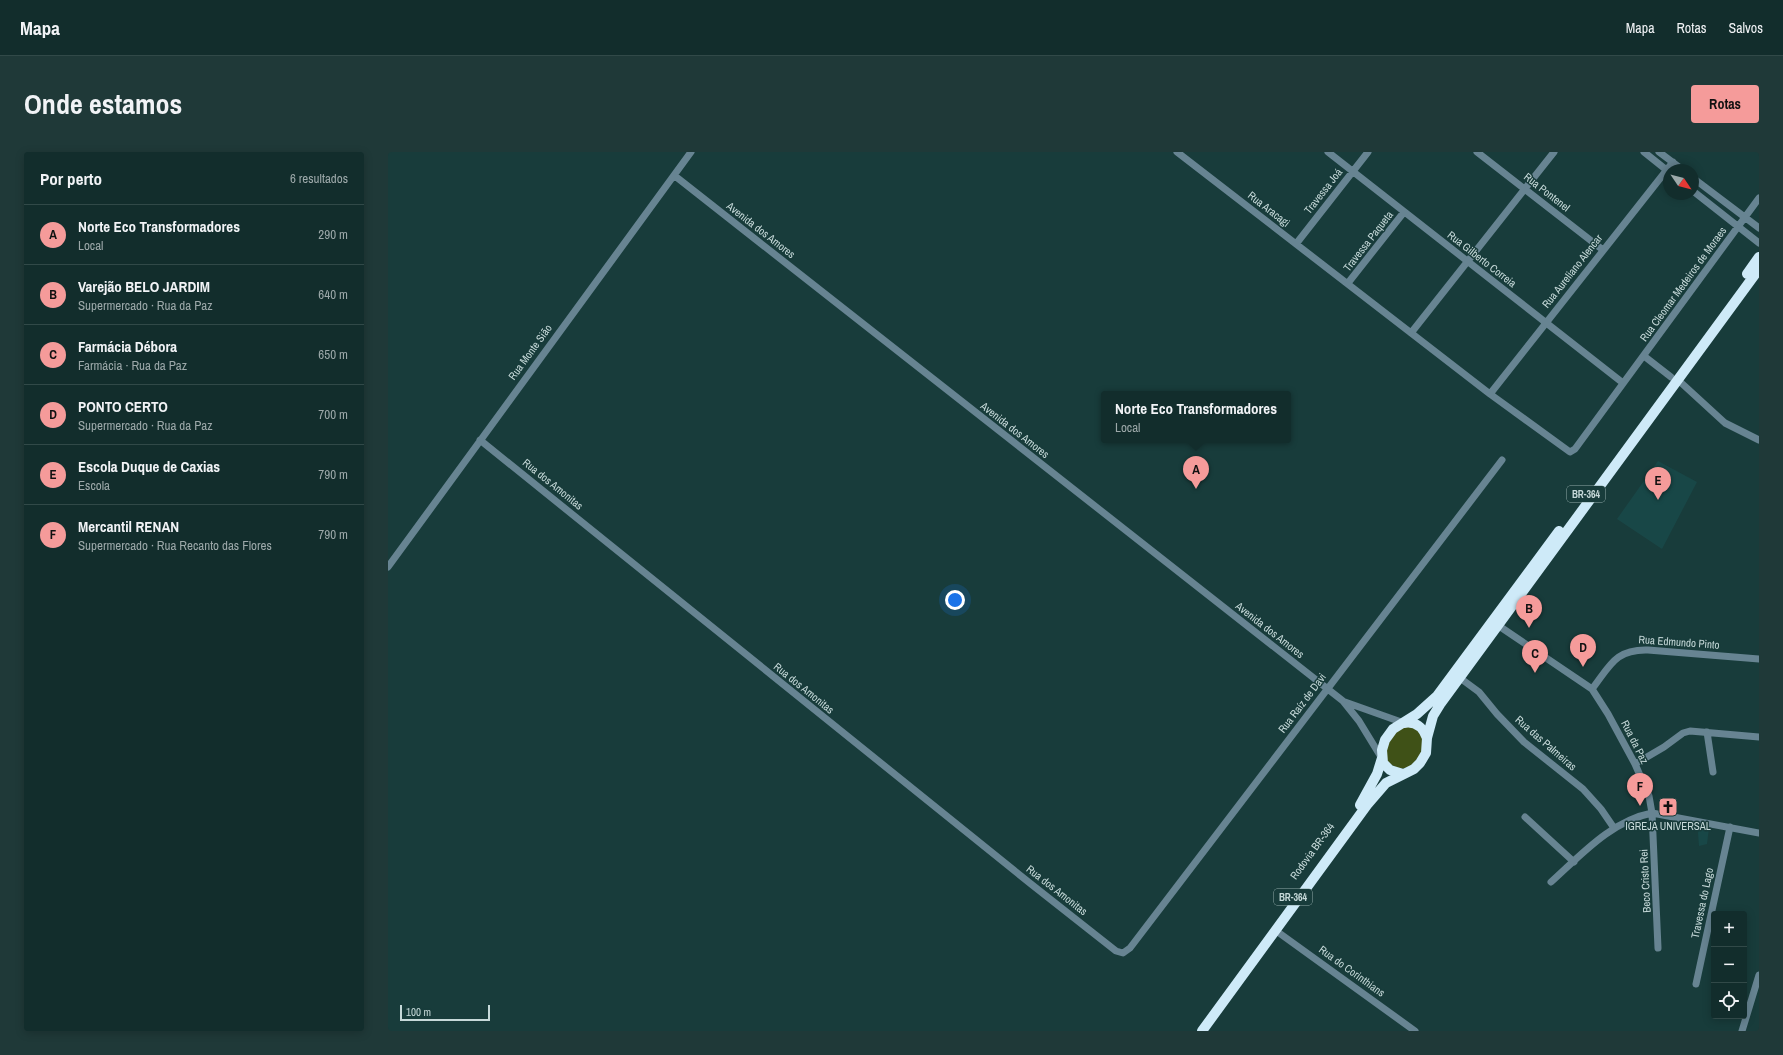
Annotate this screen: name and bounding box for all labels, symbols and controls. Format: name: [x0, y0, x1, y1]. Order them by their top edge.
text: Mapa: [20, 15, 60, 41]
text: Mapa: [1626, 19, 1655, 37]
text: Rotas: [1677, 19, 1707, 37]
text: Salvos: [1729, 19, 1763, 37]
text: Onde estamos: [24, 85, 182, 123]
button: Rotas: [1691, 85, 1759, 123]
north arrow: [1663, 164, 1699, 200]
street label: Travessa Joá: [1301, 165, 1345, 217]
text: Por perto: [40, 167, 102, 190]
text: 6 resultados: [290, 170, 348, 187]
street label: Rua Pontenel: [1521, 170, 1573, 214]
street label: Rua Aracagi: [1245, 188, 1293, 230]
street label: Avenida dos Amores: [723, 198, 798, 261]
street label: Travessa Paqueta: [1340, 208, 1396, 274]
text: Norte Eco Transformadores: [78, 216, 240, 237]
street label: Rua Cleomar Medeiros de Moraes: [1637, 224, 1730, 344]
text: A: [49, 226, 57, 243]
text: 290 m: [318, 226, 348, 243]
street label: Rua Gilberto Correia: [1445, 228, 1519, 290]
street label: Rua Aureliano Alencar: [1539, 231, 1605, 311]
text: Local: [78, 237, 103, 254]
text: Varejão BELO JARDIM: [78, 276, 210, 297]
text: B: [49, 286, 57, 303]
text: 640 m: [318, 286, 348, 303]
text: Supermercado · Rua da Paz: [78, 297, 213, 314]
street label: Rua Monte Sião: [505, 322, 555, 382]
text: Farmácia Débora: [78, 336, 177, 357]
text: C: [49, 346, 57, 363]
text: 650 m: [318, 346, 348, 363]
text: Farmácia · Rua da Paz: [78, 357, 187, 374]
popup: [1101, 391, 1291, 443]
text: PONTO CERTO: [78, 396, 168, 417]
street label: Avenida dos Amores: [977, 398, 1052, 461]
text: Norte Eco Transformadores: [1115, 398, 1277, 419]
text: D: [49, 406, 57, 423]
text: 700 m: [318, 406, 348, 423]
text: Supermercado · Rua da Paz: [78, 417, 213, 434]
text: Local: [1115, 419, 1140, 436]
street label: Rua dos Amonitas: [520, 455, 586, 513]
text: Escola Duque de Caxias: [78, 456, 220, 477]
pin: A: [1183, 456, 1209, 489]
text: E: [49, 466, 57, 483]
text: 790 m: [318, 466, 348, 483]
pin: E: [1645, 467, 1671, 500]
text: Escola: [78, 477, 110, 494]
road number: BR-364: [1567, 486, 1605, 502]
text: Mercantil RENAN: [78, 516, 179, 537]
text: F: [50, 526, 56, 543]
text: 790 m: [318, 526, 348, 543]
text: Supermercado · Rua Recanto das Flores: [78, 537, 272, 554]
your location: [945, 590, 965, 610]
pin: B: [1516, 595, 1542, 628]
street label: Avenida dos Amores: [1232, 598, 1307, 661]
street label: Rua Edmundo Pinto: [1638, 632, 1720, 652]
pin: D: [1570, 634, 1596, 667]
pin: C: [1522, 640, 1548, 673]
street label: Rua dos Amonitas: [771, 659, 837, 717]
street label: Rua Raíz de Davi: [1275, 670, 1329, 736]
street label: Rua das Palmeiras: [1512, 713, 1580, 774]
street label: Rua da Paz: [1618, 718, 1652, 767]
pin: F: [1627, 773, 1653, 806]
church icon: IGREJA UNIVERSAL: [1657, 796, 1679, 818]
place label: IGREJA UNIVERSAL: [1625, 819, 1711, 833]
street label: Rodovia BR-364: [1287, 820, 1337, 882]
street label: Beco Cristo Rei: [1636, 849, 1654, 913]
street label: Rua dos Amonitas: [1024, 862, 1091, 919]
street label: Travessa do Lago: [1688, 866, 1716, 940]
road number: BR-364: [1274, 889, 1312, 905]
map controls: [1711, 911, 1747, 1019]
button: +: [1711, 911, 1747, 947]
street label: Rua do Corinthians: [1316, 942, 1388, 1000]
button: −: [1711, 947, 1747, 983]
button: locate: [1711, 983, 1747, 1019]
scale bar: [400, 1003, 490, 1022]
text: 100 m: [406, 1005, 431, 1019]

